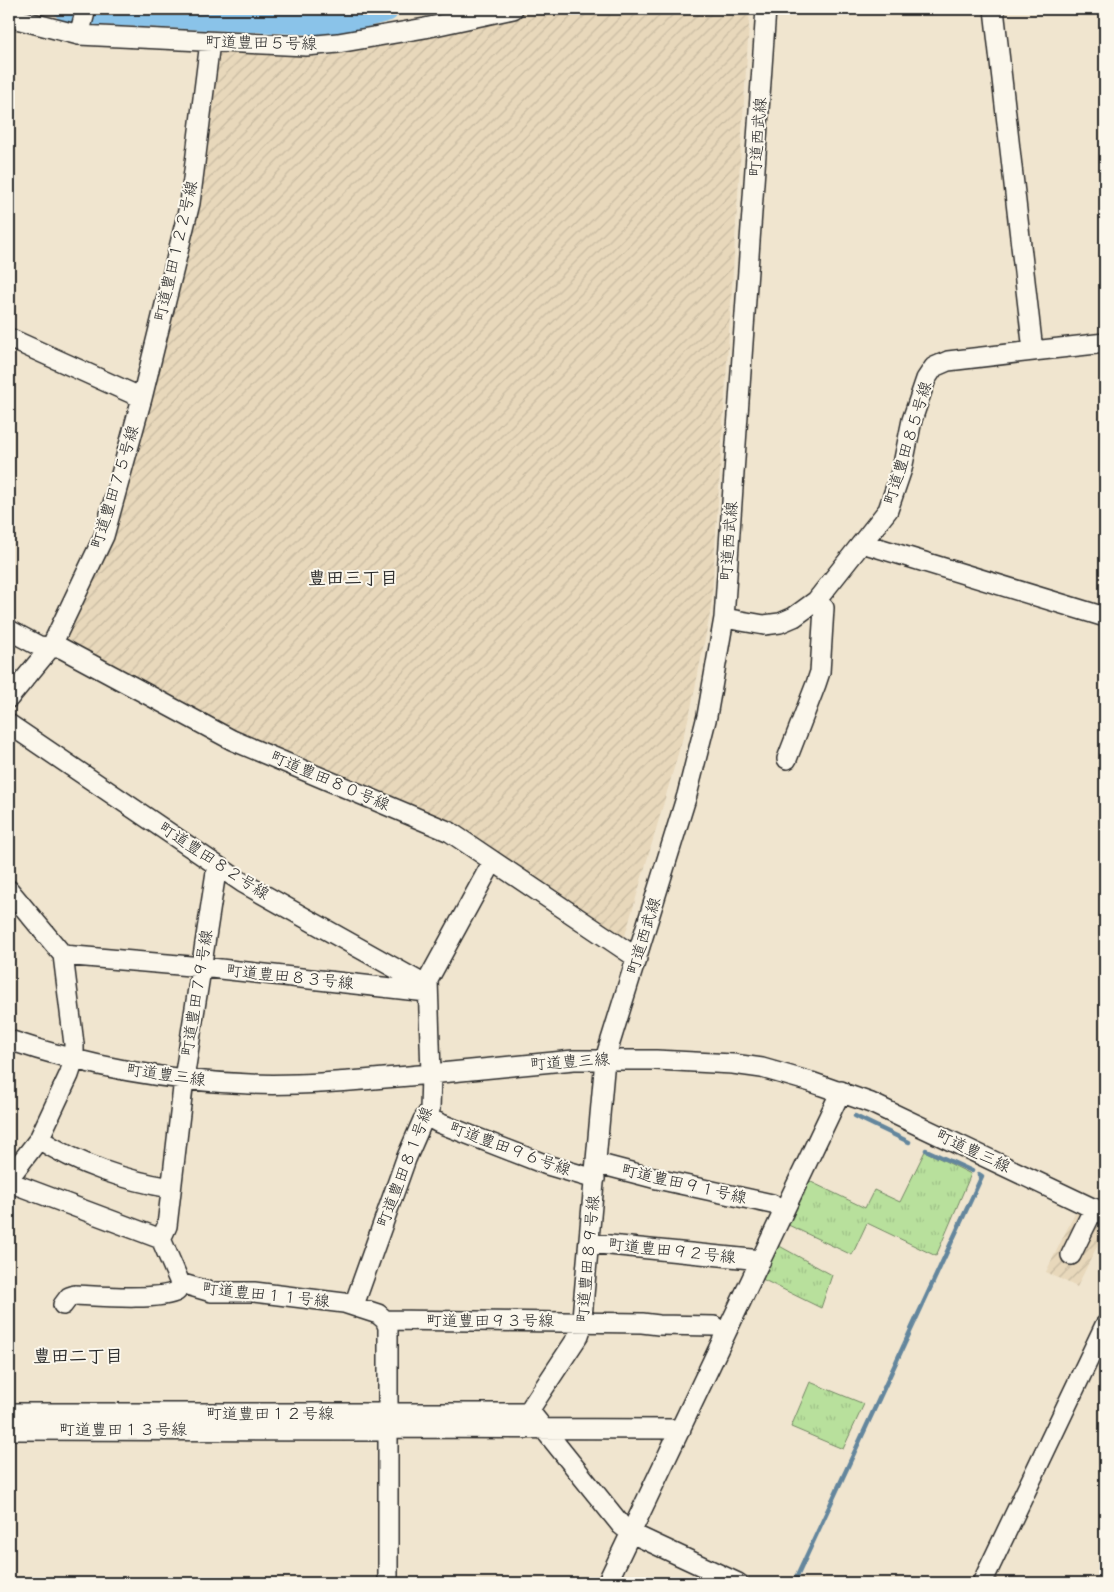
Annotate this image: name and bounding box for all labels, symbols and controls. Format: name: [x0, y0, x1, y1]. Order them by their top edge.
street label: 町道豊田５号線: [205, 33, 317, 53]
street label: 町道西武線: [746, 96, 770, 178]
street label: 町道豊田１２２号線: [151, 179, 201, 323]
street label: 町道豊田８５号線: [881, 379, 935, 507]
street label: 町道豊田７５号線: [88, 423, 142, 551]
street label: 町道西武線: [717, 500, 741, 582]
district label: 豊田三丁目: [308, 568, 398, 589]
street label: 町道豊田８０号線: [268, 748, 392, 814]
street label: 町道豊田８２号線: [155, 819, 273, 903]
street label: 町道西武線: [624, 895, 664, 977]
street label: 町道豊田７９号線: [178, 928, 216, 1058]
street label: 町道豊田８３号線: [225, 961, 355, 993]
street label: 町道豊三線: [529, 1050, 611, 1074]
street label: 町道豊三線: [125, 1061, 207, 1089]
street label: 町道豊田８１号線: [374, 1104, 436, 1230]
street label: 町道豊田９６号線: [447, 1119, 573, 1179]
street label: 町道豊三線: [933, 1126, 1013, 1176]
street label: 町道豊田９１号線: [620, 1161, 748, 1207]
street label: 町道豊田８９号線: [573, 1194, 603, 1324]
street label: 町道豊田９２号線: [607, 1235, 737, 1267]
street label: 町道豊田１１号線: [201, 1279, 331, 1311]
street label: 町道豊田９３号線: [426, 1312, 554, 1330]
district label: 豊田二丁目: [33, 1346, 123, 1367]
street label: 町道豊田１２号線: [206, 1405, 334, 1423]
street label: 町道豊田１３号線: [59, 1421, 187, 1439]

